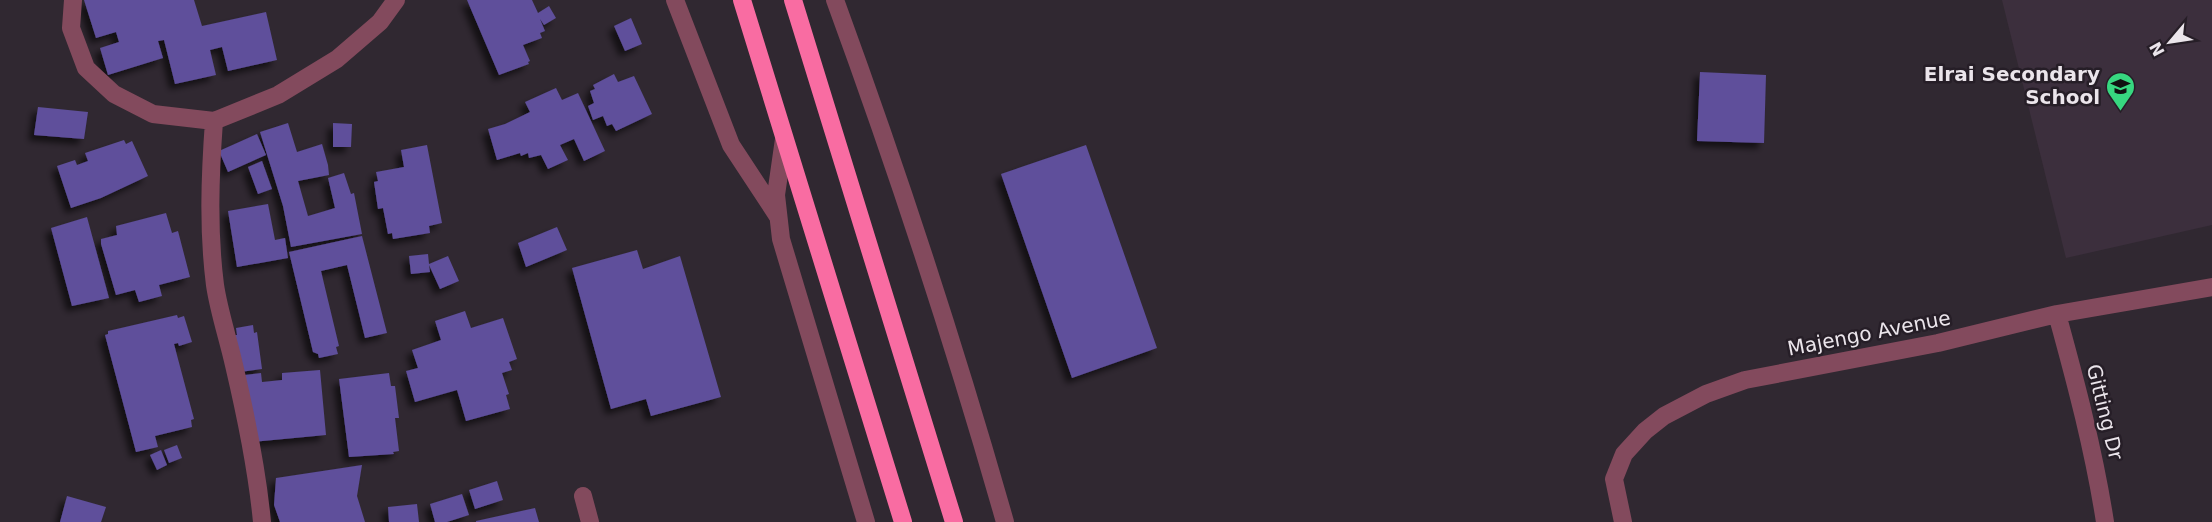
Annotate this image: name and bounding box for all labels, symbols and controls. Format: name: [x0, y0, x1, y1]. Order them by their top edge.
north arrow: [2140, 12, 2200, 72]
text: N: [2146, 39, 2169, 59]
place label: Elrai Secondary School: [1924, 62, 2100, 109]
school or university icon: Elrai Secondary School: [2105, 70, 2137, 112]
street label: Majengo Avenue: [1785, 305, 1953, 361]
street label: Gitting Dr: [2082, 362, 2129, 463]

